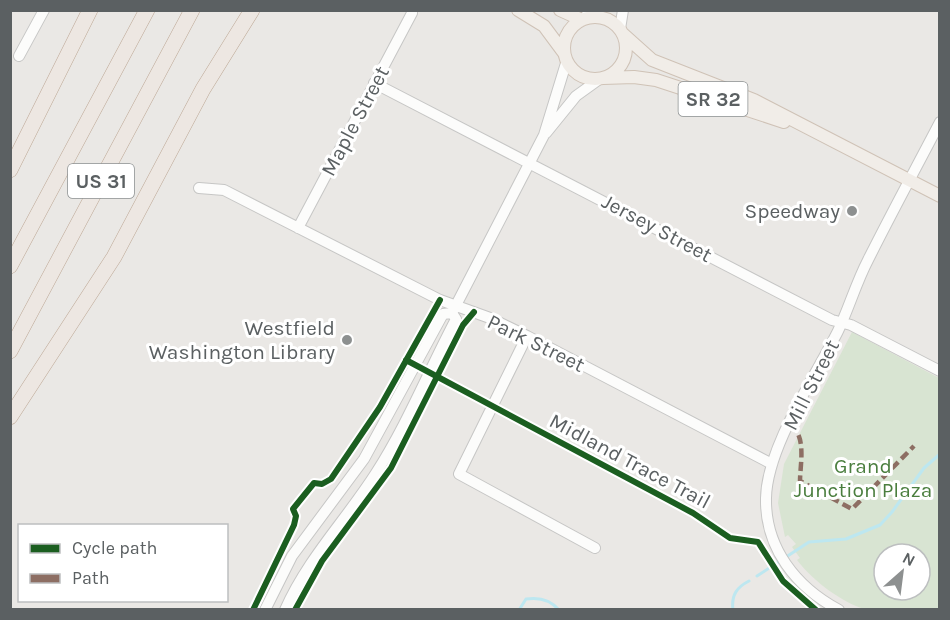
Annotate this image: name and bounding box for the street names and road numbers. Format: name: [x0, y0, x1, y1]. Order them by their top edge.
street label: Maple Street: [316, 62, 394, 180]
road number: SR 32: [678, 82, 748, 116]
road number: US 31: [68, 164, 134, 198]
street label: Jersey Street: [598, 189, 716, 267]
street label: Park Street: [483, 309, 589, 377]
street label: Mill Street: [778, 336, 844, 434]
street label: Midland Trace Trail: [545, 408, 715, 514]

